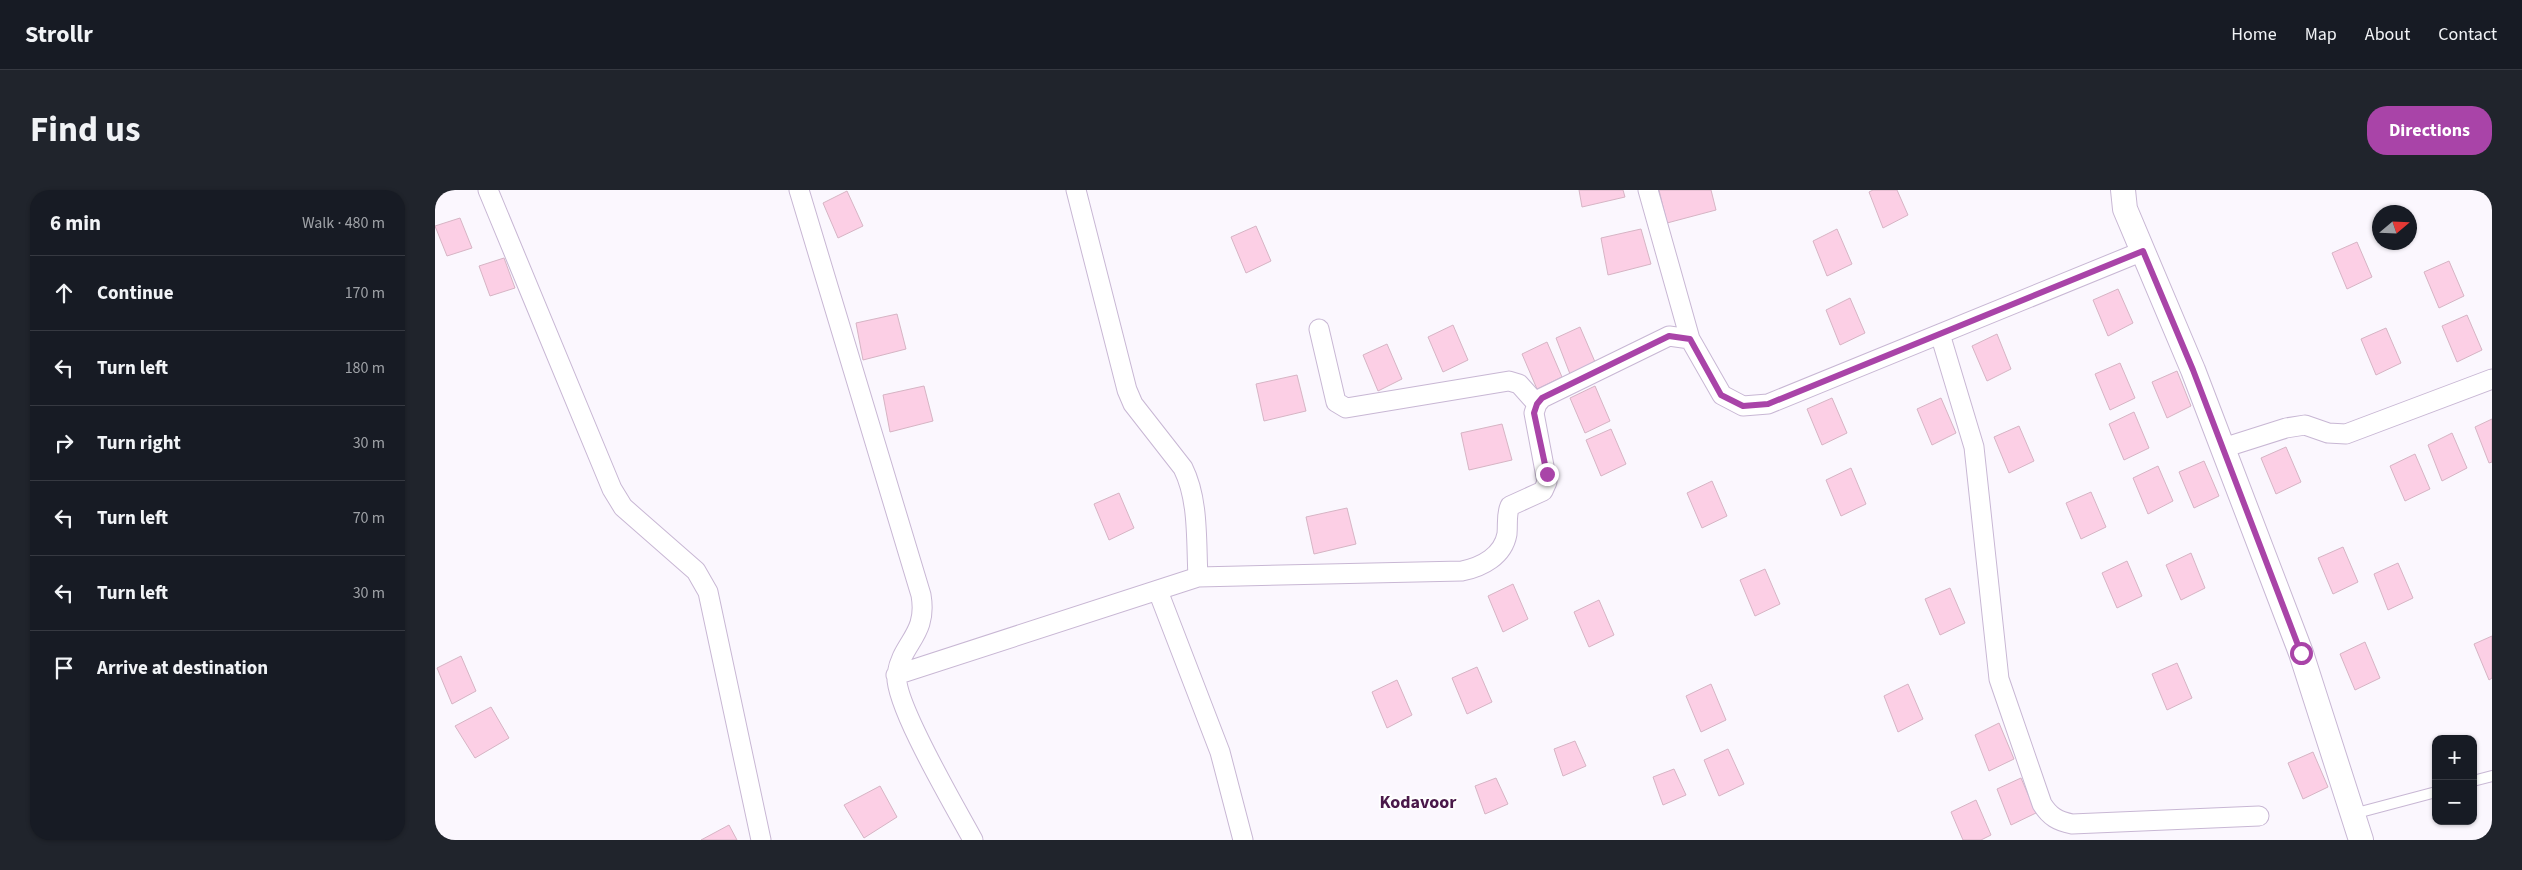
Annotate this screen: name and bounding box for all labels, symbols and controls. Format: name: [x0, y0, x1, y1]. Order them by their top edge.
text: Strollr: [25, 17, 93, 52]
text: Home: [2231, 22, 2277, 47]
text: Map: [2305, 22, 2337, 47]
text: About: [2365, 22, 2410, 47]
text: Contact: [2438, 22, 2497, 47]
text: Find us: [30, 105, 140, 155]
button: Directions: [2367, 106, 2492, 155]
north arrow: [2372, 205, 2417, 250]
text: 6 min: [50, 208, 101, 238]
text: Walk · 480 m: [302, 212, 385, 234]
icon: ahead: [50, 279, 78, 307]
text: Continue: [97, 280, 174, 307]
text: 170 m: [345, 282, 385, 304]
icon: left: [50, 354, 78, 382]
text: Turn left: [97, 355, 168, 382]
text: 180 m: [345, 357, 385, 379]
icon: right: [50, 429, 78, 457]
text: Turn right: [97, 430, 181, 457]
text: 30 m: [353, 432, 385, 454]
route end: [1536, 463, 1559, 486]
icon: left: [50, 504, 78, 532]
text: Turn left: [97, 505, 168, 532]
text: 70 m: [353, 507, 385, 529]
icon: left: [50, 579, 78, 607]
text: Turn left: [97, 580, 168, 607]
text: 30 m: [353, 582, 385, 604]
route start: [2290, 642, 2313, 665]
icon: arrive: [50, 654, 78, 682]
text: Arrive at destination: [97, 655, 268, 682]
map controls: [2432, 735, 2477, 825]
button: +: [2432, 735, 2477, 780]
button: −: [2432, 780, 2477, 825]
district label: Kodavoor: [1380, 790, 1457, 815]

